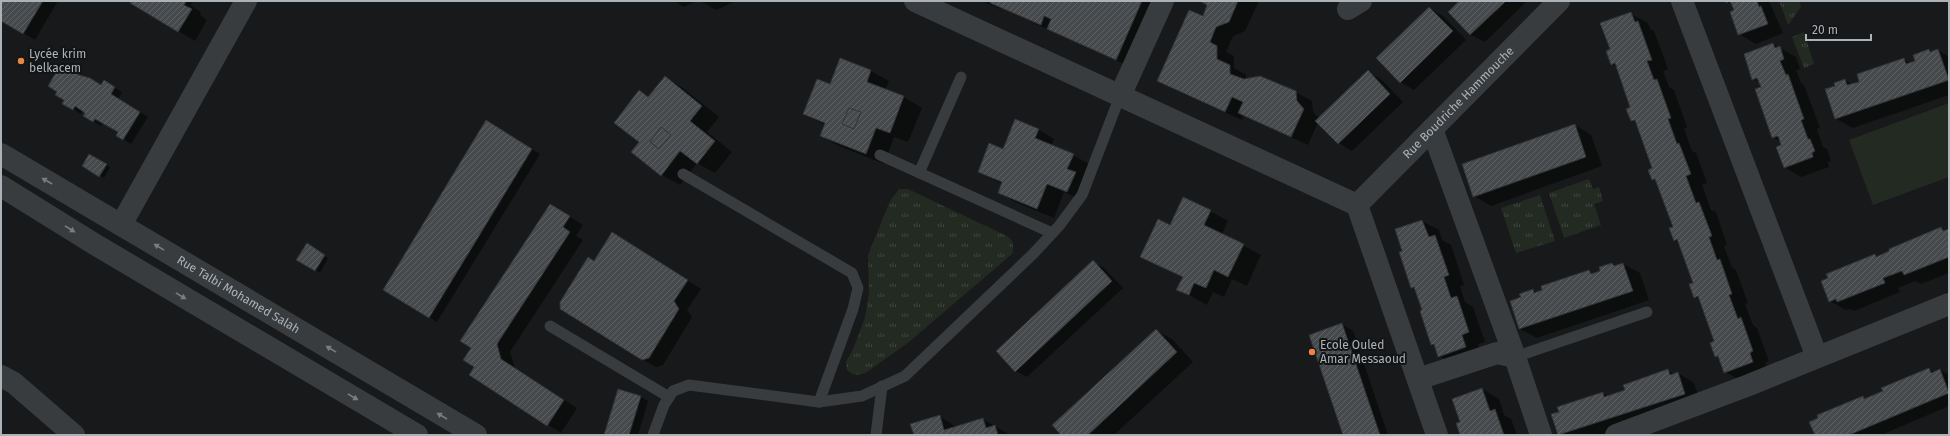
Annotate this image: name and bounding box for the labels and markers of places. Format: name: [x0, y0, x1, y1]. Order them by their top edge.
place label: Lycée krim belkacem: [29, 47, 86, 75]
marker: Lycée krim belkacem: [16, 56, 26, 66]
place label: Ecole Ouled Amar Messaoud: [1320, 338, 1406, 366]
marker: Ecole Ouled Amar Messaoud: [1307, 347, 1317, 357]

